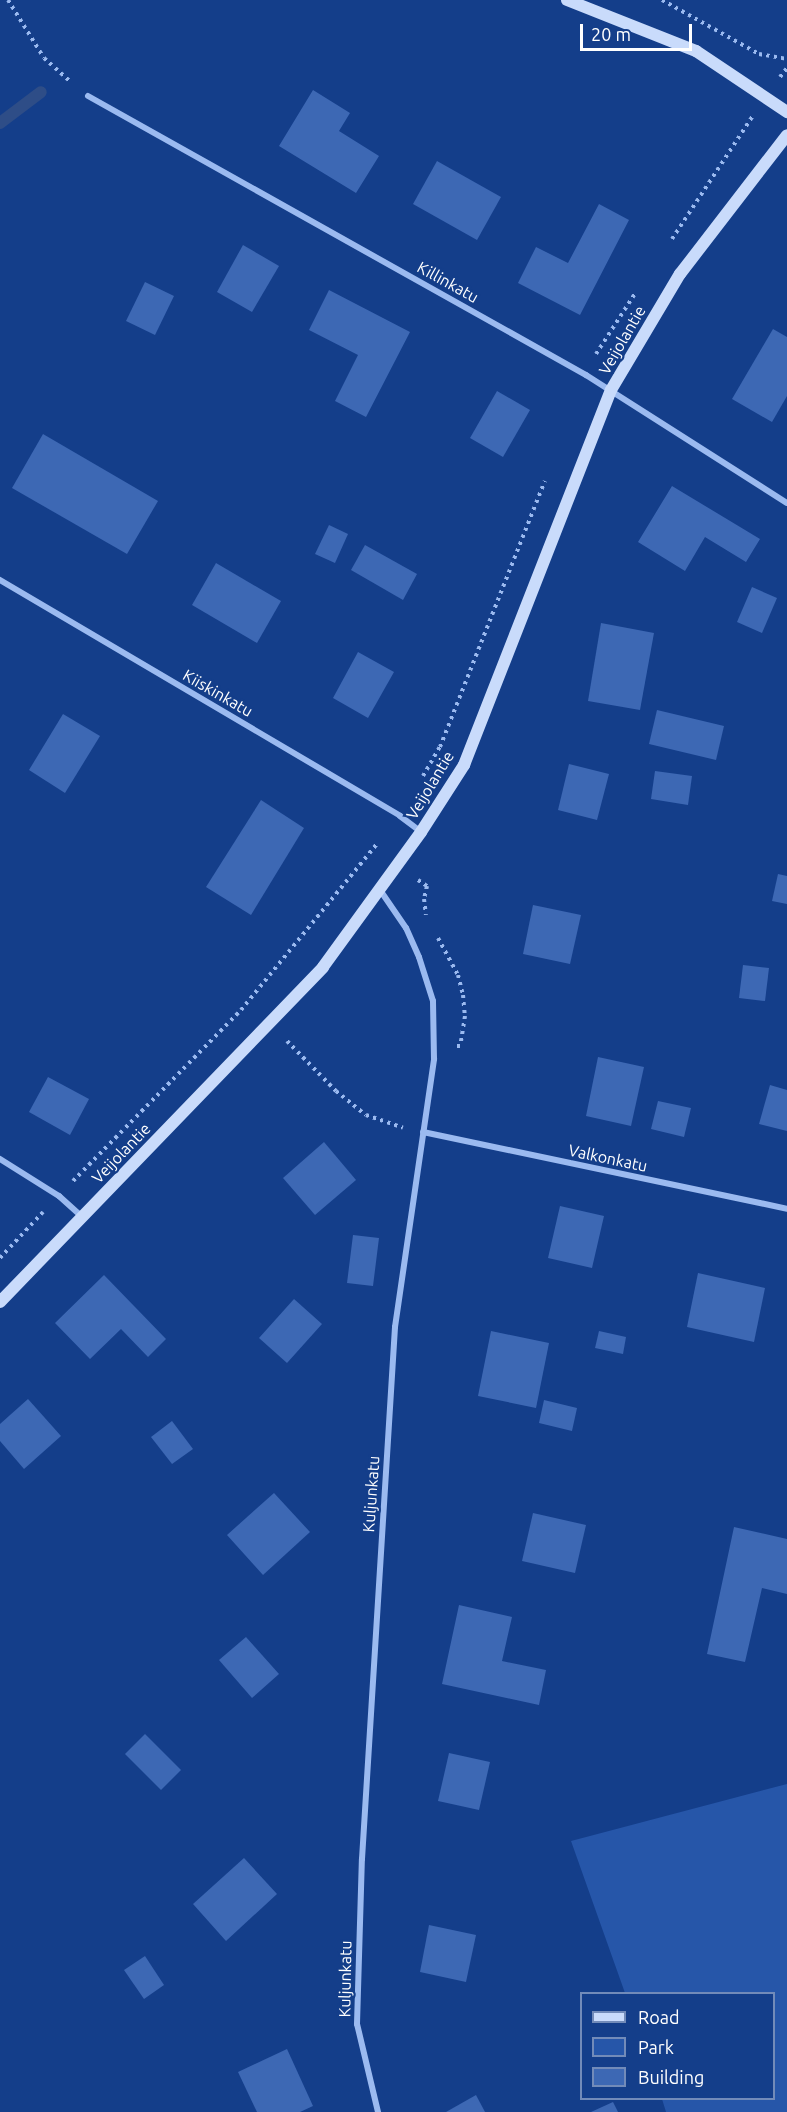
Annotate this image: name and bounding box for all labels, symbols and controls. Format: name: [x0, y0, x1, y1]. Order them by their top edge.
scale bar: [583, 12, 696, 50]
text: 20 m: [591, 24, 631, 44]
street label: Killinkatu: [414, 257, 482, 307]
street label: Veijolantie: [595, 302, 649, 378]
street label: Kiiskinkatu: [180, 665, 256, 721]
street label: Veijolantie: [402, 747, 458, 823]
street label: Veijolantie: [88, 1119, 154, 1187]
street label: Valkonkatu: [567, 1140, 649, 1176]
street label: Kuljunkatu: [359, 1455, 383, 1533]
street label: Kuljunkatu: [335, 1940, 355, 2018]
legend: [580, 1992, 775, 2100]
text: Road: [638, 2007, 680, 2027]
text: Park: [638, 2037, 674, 2057]
text: Building: [638, 2067, 704, 2087]

